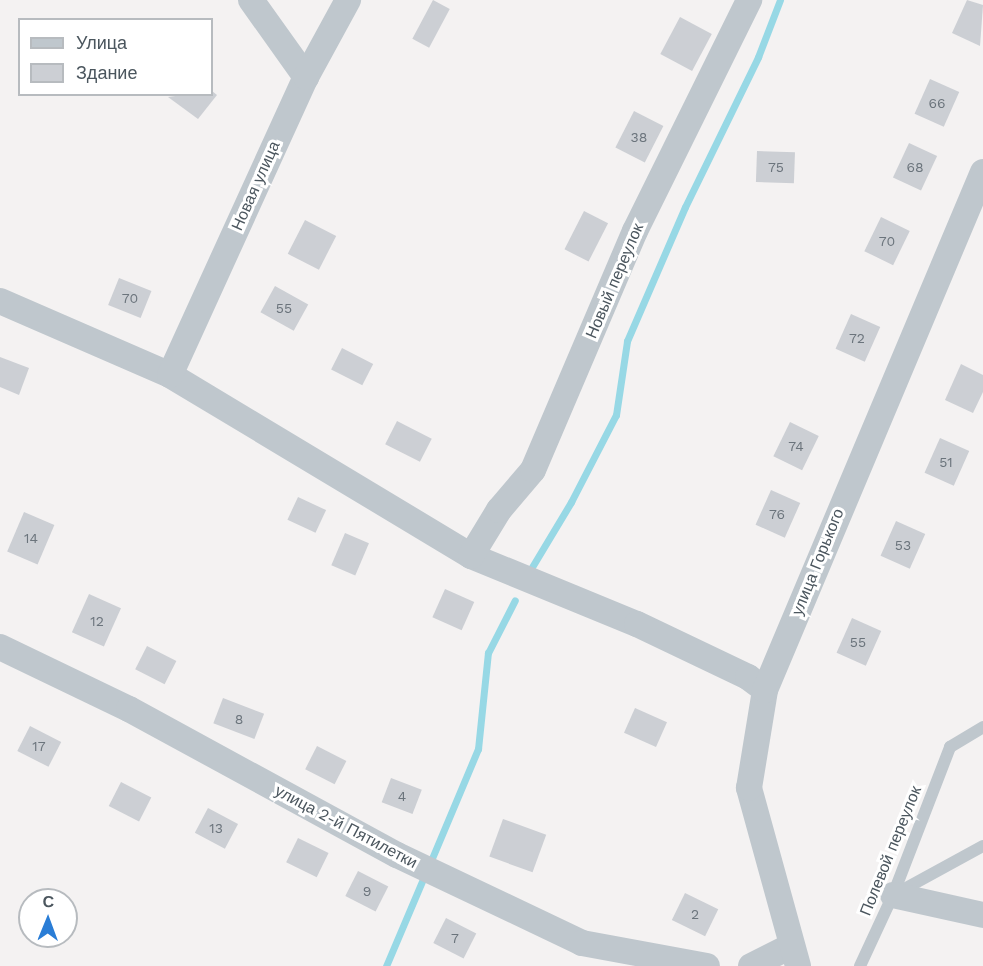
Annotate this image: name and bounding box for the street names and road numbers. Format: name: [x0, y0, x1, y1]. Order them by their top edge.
street label: Новая улица: [228, 138, 284, 234]
street label: Новый переулок: [582, 221, 648, 341]
street label: улица Горького: [788, 506, 848, 618]
street label: улица 2-й Пятилетки: [272, 781, 420, 873]
street label: Полевой переулок: [856, 783, 926, 919]

